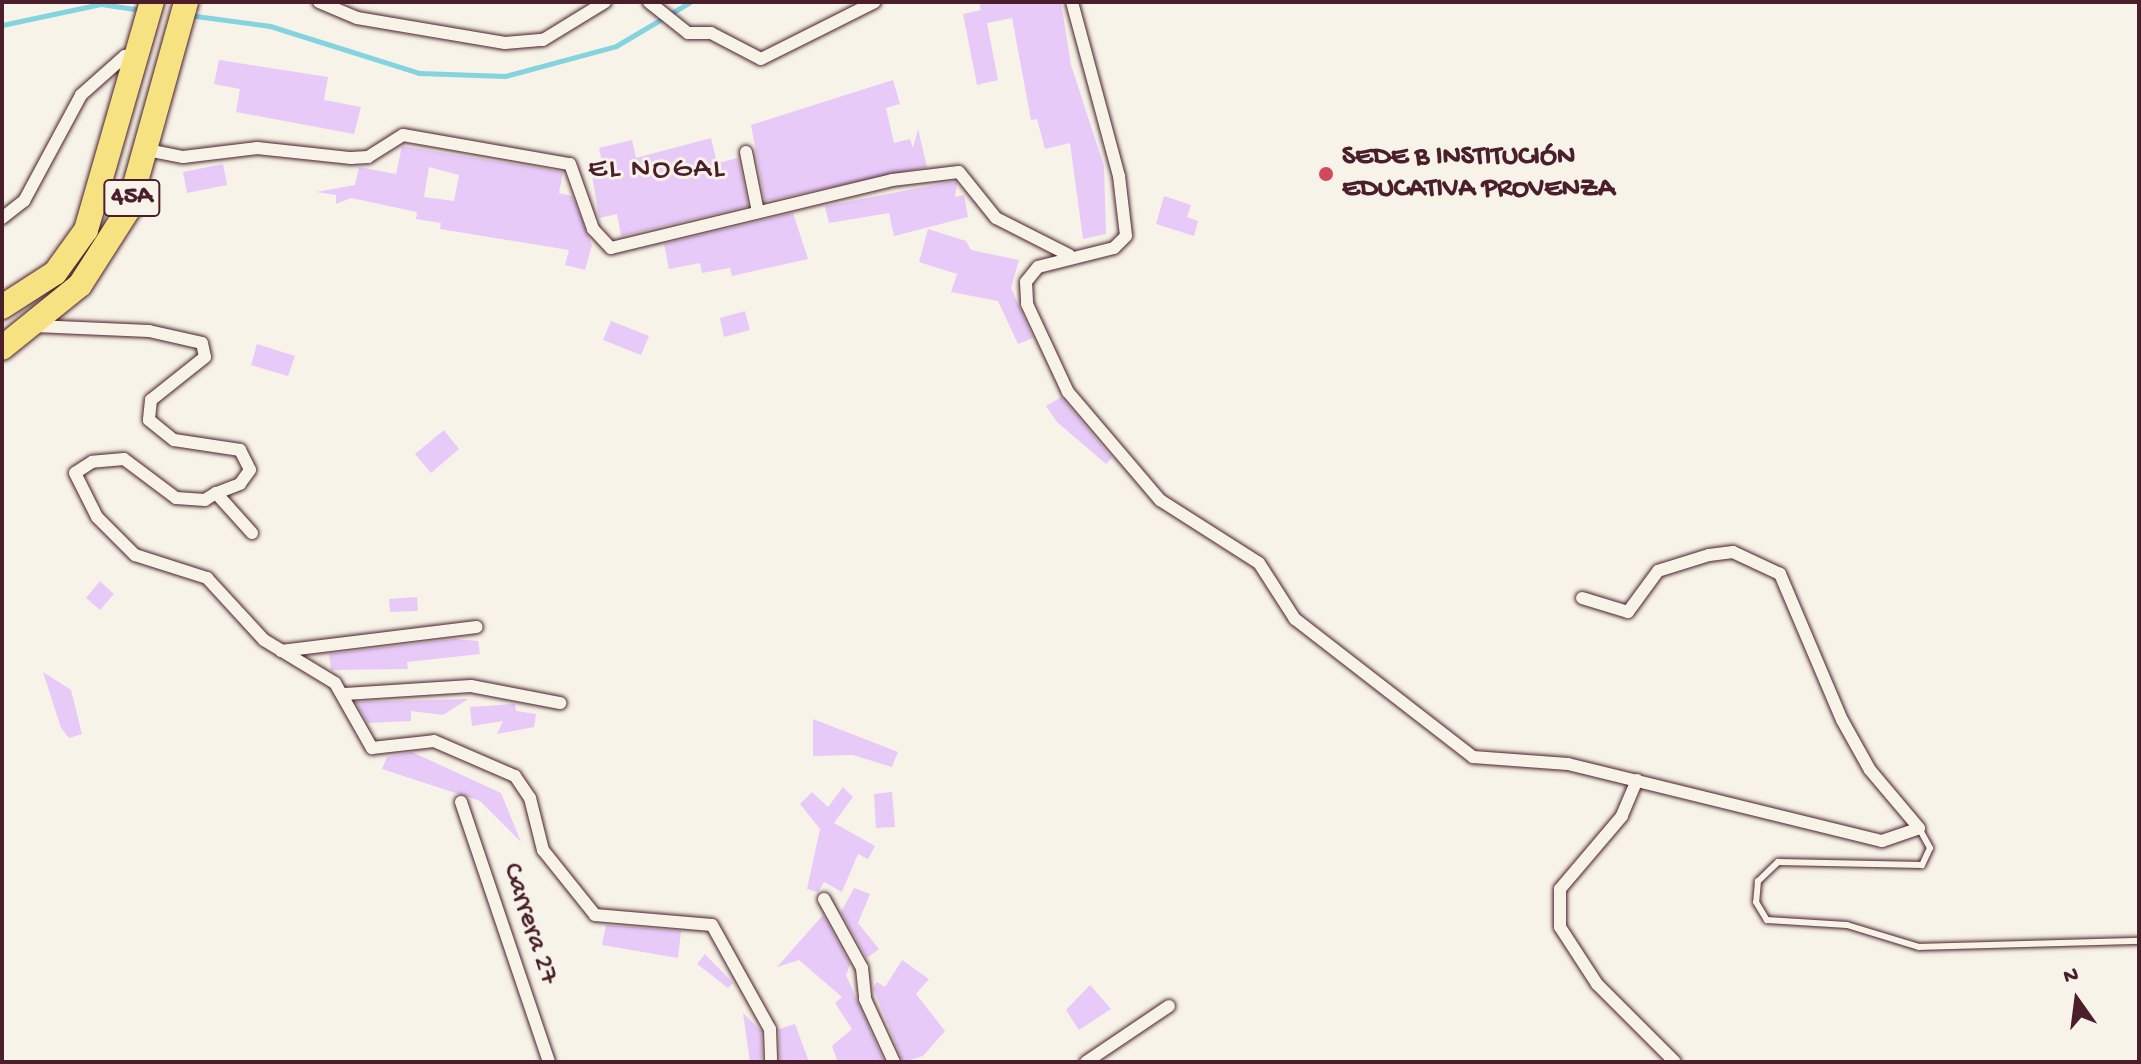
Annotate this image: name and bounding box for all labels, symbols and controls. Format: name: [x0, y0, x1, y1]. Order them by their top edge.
place label: SEDE B INSTITUCIÓN EDUCATIVA PROVENZA: [1342, 141, 1615, 207]
district label: EL NOGAL: [588, 153, 726, 189]
marker: SEDE B INSTITUCIÓN EDUCATIVA PROVENZA: [1317, 165, 1335, 183]
road number: 45A: [102, 176, 162, 220]
street label: Carrera 27: [494, 859, 564, 989]
north arrow: [2037, 960, 2117, 1040]
text: N: [2061, 962, 2081, 991]

